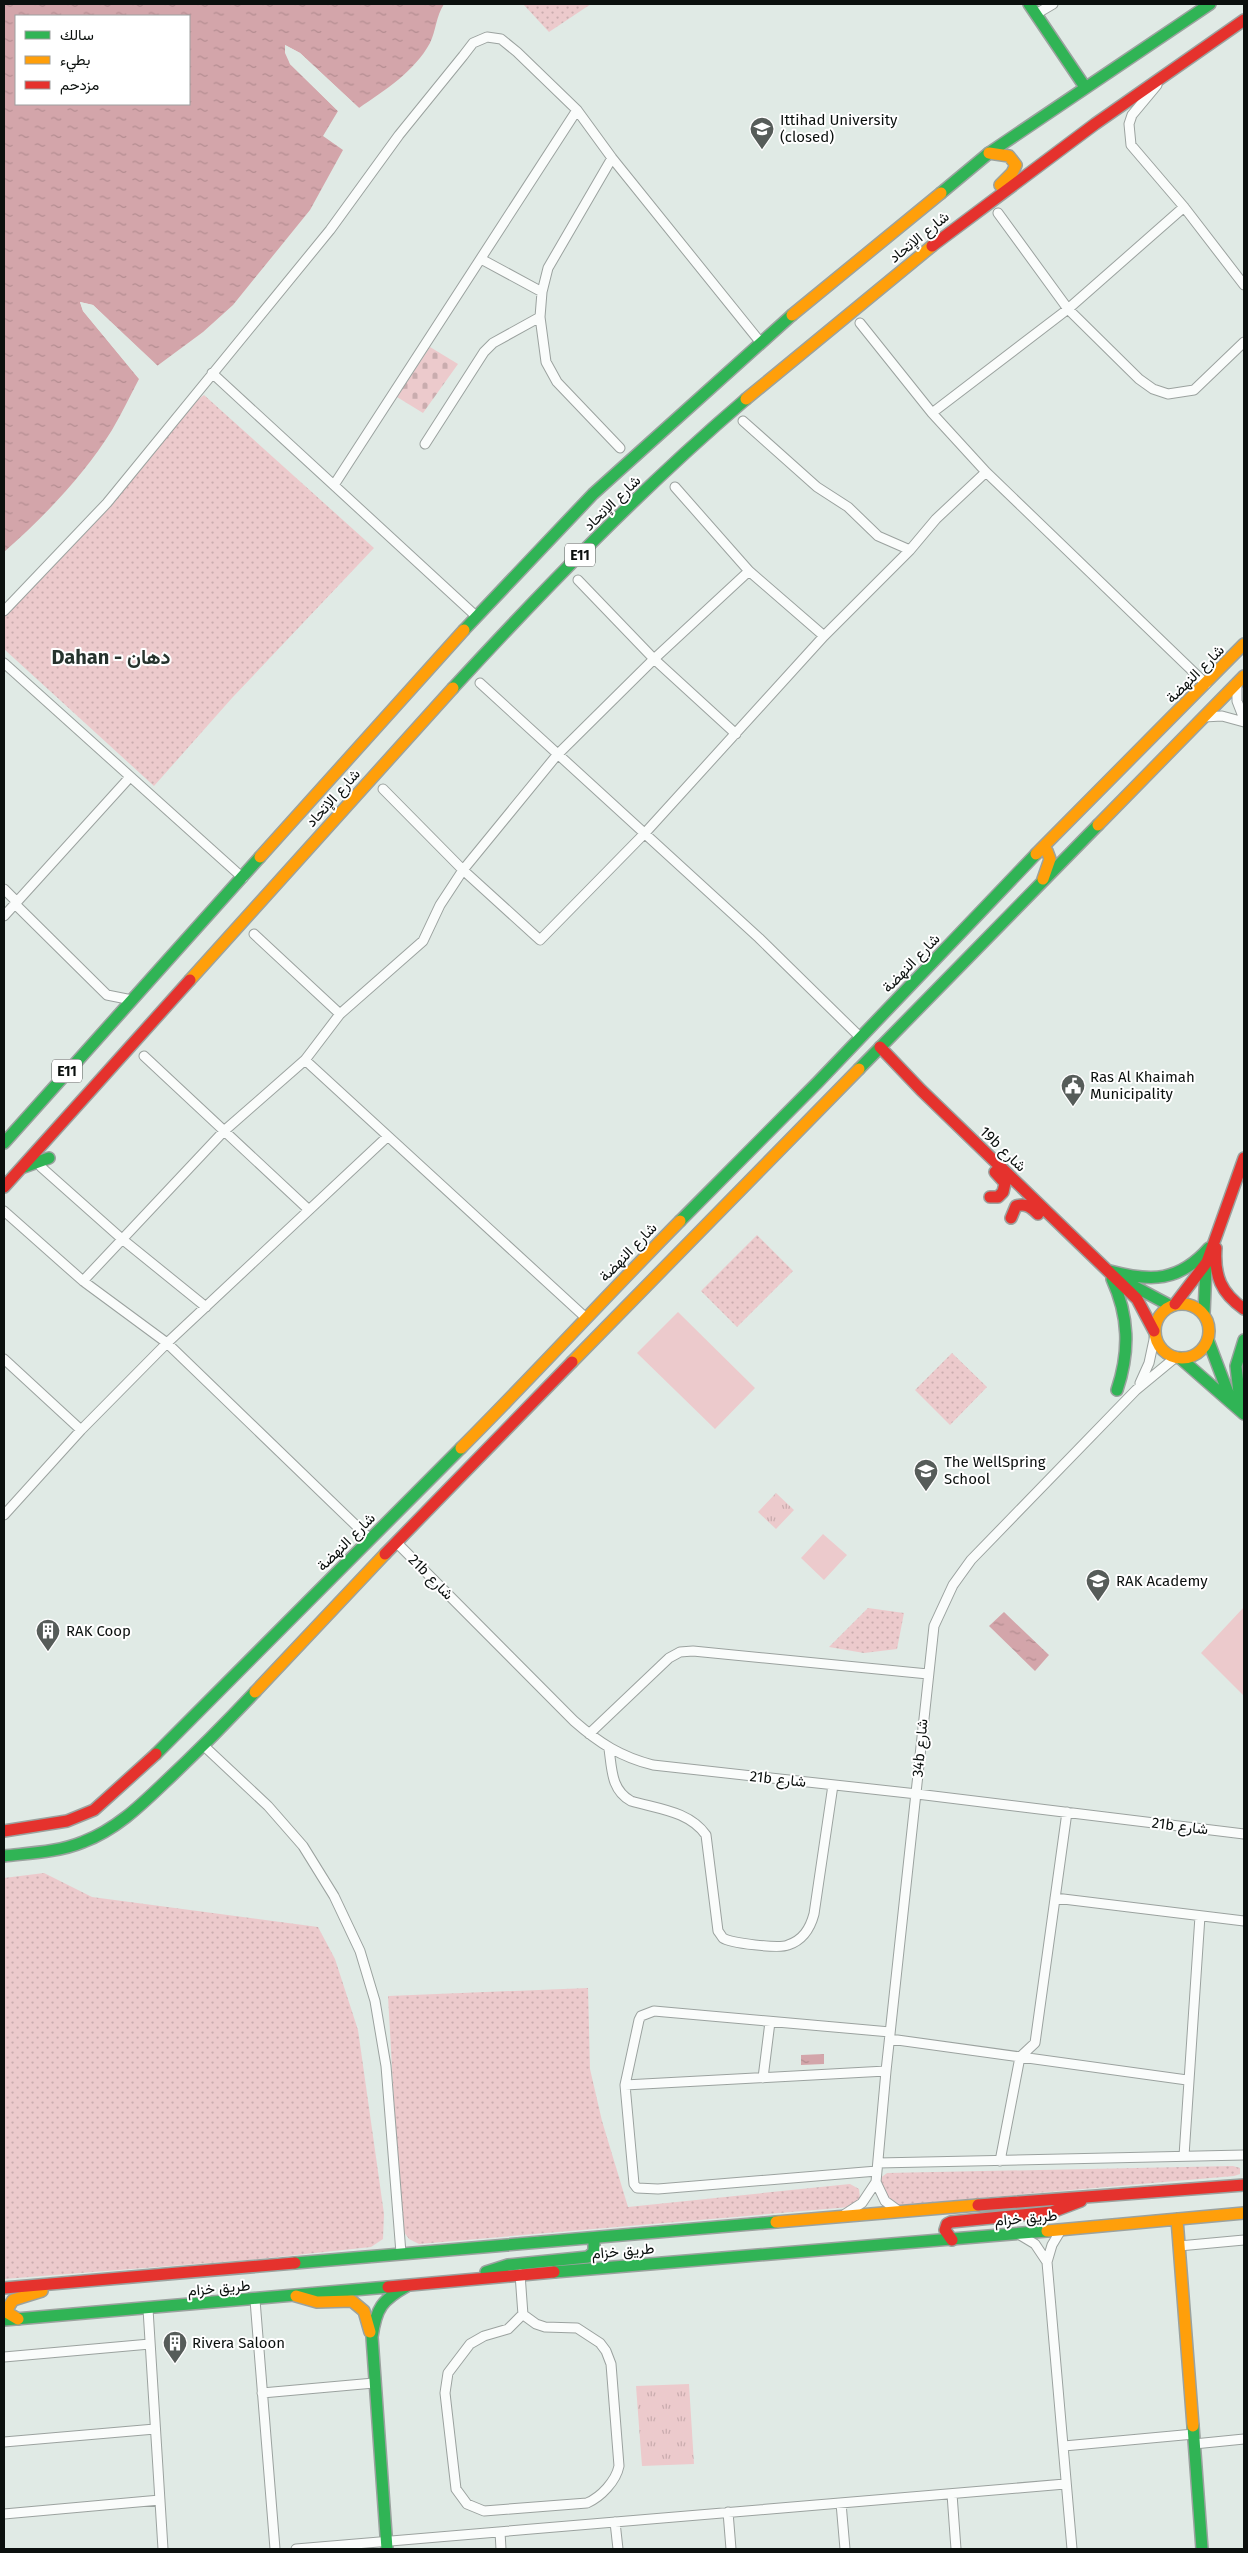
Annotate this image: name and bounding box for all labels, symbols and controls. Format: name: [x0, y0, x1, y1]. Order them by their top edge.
legend: [15, 15, 190, 105]
text: سالك: [60, 26, 94, 44]
text: بطيء: [60, 51, 90, 73]
text: مزدحم: [60, 76, 99, 95]
place label: Ittihad University (closed): [780, 111, 898, 146]
school or university icon: Ittihad University (closed): [749, 116, 775, 150]
street label: شارع الإتحاد: [885, 207, 954, 268]
street label: شارع الإتحاد: [580, 471, 646, 536]
road number: E11: [565, 544, 595, 566]
street label: شارع النهضة: [1162, 641, 1229, 708]
district label: Dahan - دهان: [52, 645, 171, 669]
street label: شارع الإتحاد: [302, 765, 365, 832]
street label: شارع النهضة: [878, 930, 945, 998]
road number: E11: [52, 1060, 82, 1082]
place label: Ras Al Khaimah Municipality: [1090, 1068, 1195, 1103]
public building icon: Ras Al Khaimah Municipality: [1060, 1073, 1086, 1107]
street label: 19b شارع: [975, 1123, 1030, 1177]
street label: شارع النهضة: [595, 1219, 662, 1287]
place label: The WellSpring School: [944, 1453, 1046, 1488]
school or university icon: The WellSpring School: [913, 1458, 939, 1492]
street label: شارع النهضة: [313, 1509, 380, 1576]
street label: 21b شارع: [403, 1551, 457, 1605]
school or university icon: RAK Academy: [1085, 1568, 1111, 1602]
place label: RAK Academy: [1116, 1572, 1208, 1590]
building icon: RAK Coop: [35, 1618, 61, 1652]
place label: RAK Coop: [66, 1622, 131, 1640]
street label: 34b شارع: [908, 1718, 934, 1778]
street label: 21b شارع: [749, 1767, 807, 1793]
street label: 21b شارع: [1151, 1814, 1209, 1840]
street label: طريق خزام: [994, 2206, 1058, 2231]
street label: طريق خزام: [591, 2239, 655, 2264]
street label: طريق خزام: [187, 2276, 251, 2301]
building icon: Rivera Saloon: [162, 2330, 188, 2364]
place label: Rivera Saloon: [192, 2334, 285, 2352]

